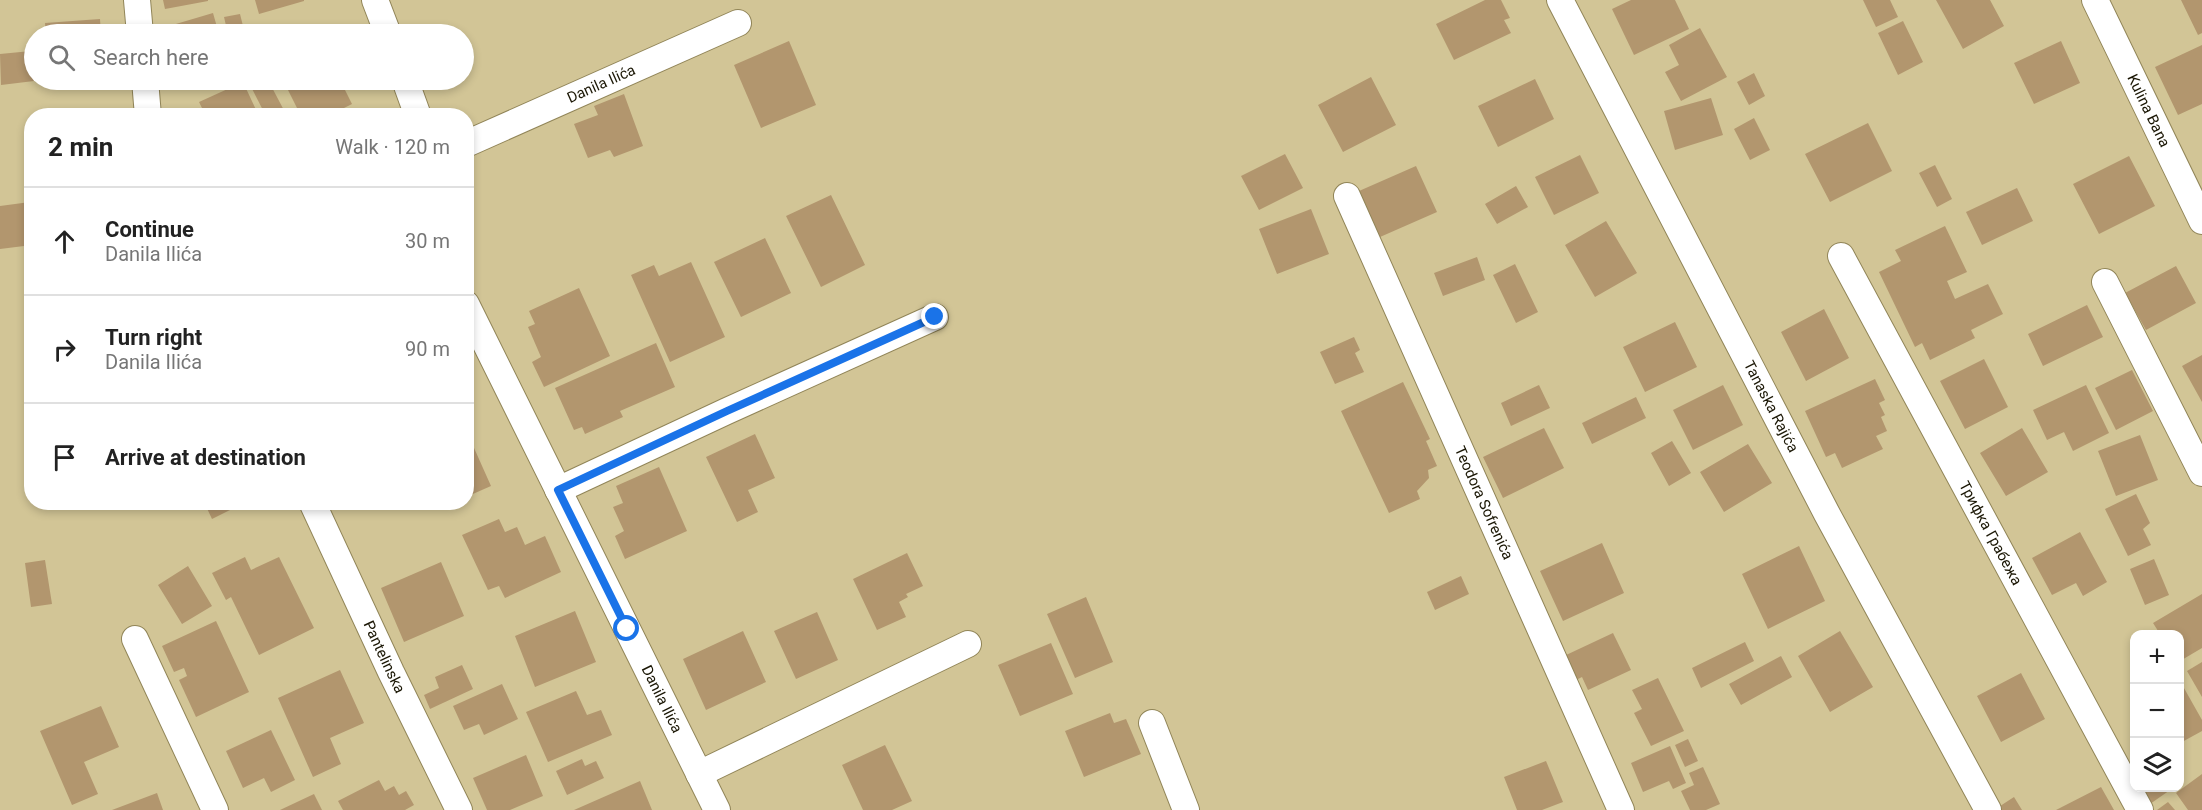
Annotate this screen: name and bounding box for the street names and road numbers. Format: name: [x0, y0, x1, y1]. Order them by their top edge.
street label: Danila Ilića: [564, 61, 638, 107]
street label: Kulina Bana: [2123, 71, 2174, 150]
street label: Tanaska Rajića: [1740, 358, 1802, 455]
street label: Teodora Sofrenića: [1451, 443, 1517, 562]
street label: Трифка Грабежа: [1955, 478, 2026, 588]
street label: Pantelinska: [359, 618, 409, 696]
street label: Danila Ilića: [638, 662, 686, 736]

